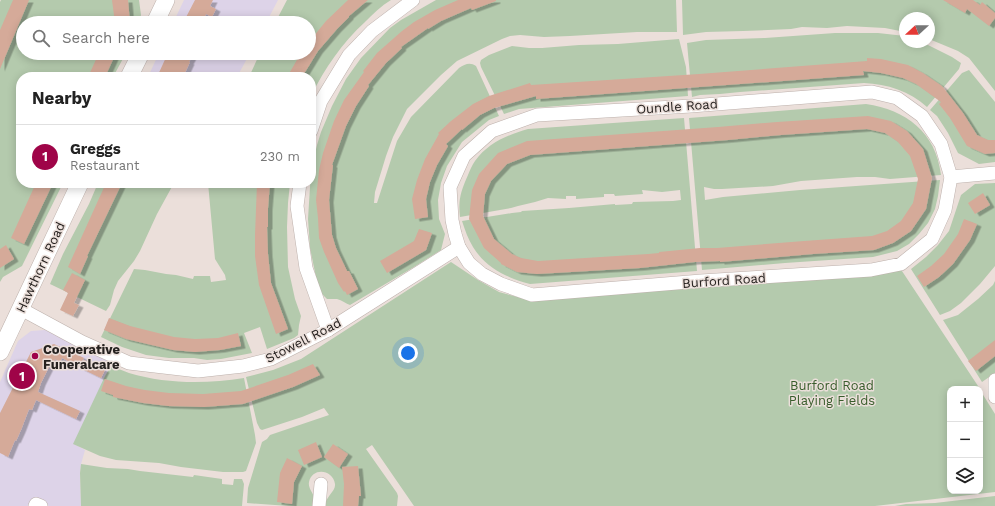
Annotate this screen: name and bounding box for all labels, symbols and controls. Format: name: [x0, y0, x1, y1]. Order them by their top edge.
north arrow: [899, 12, 935, 48]
search box: [16, 16, 316, 60]
icon: search: [30, 27, 52, 49]
text: Search here: [62, 29, 150, 47]
text: Nearby: [32, 88, 91, 108]
street label: Oundle Road: [636, 96, 718, 117]
text: Greggs: [70, 140, 121, 158]
text: 1: [42, 149, 48, 164]
text: 230 m: [260, 149, 300, 164]
text: Restaurant: [70, 158, 140, 173]
street label: Hawthorn Road: [13, 219, 68, 315]
street label: Burford Road: [682, 270, 766, 291]
street label: Stowell Road: [263, 315, 344, 366]
place label: Cooperative Funeralcare: [43, 342, 121, 372]
your location: [398, 343, 418, 363]
marker: Cooperative Funeralcare: [30, 351, 40, 361]
pin: 1: [9, 361, 35, 391]
park label: Burford Road Playing Fields: [789, 378, 875, 408]
map controls: [947, 386, 983, 494]
button: +: [947, 386, 983, 422]
button: −: [947, 422, 983, 458]
button: layers: [947, 458, 983, 494]

